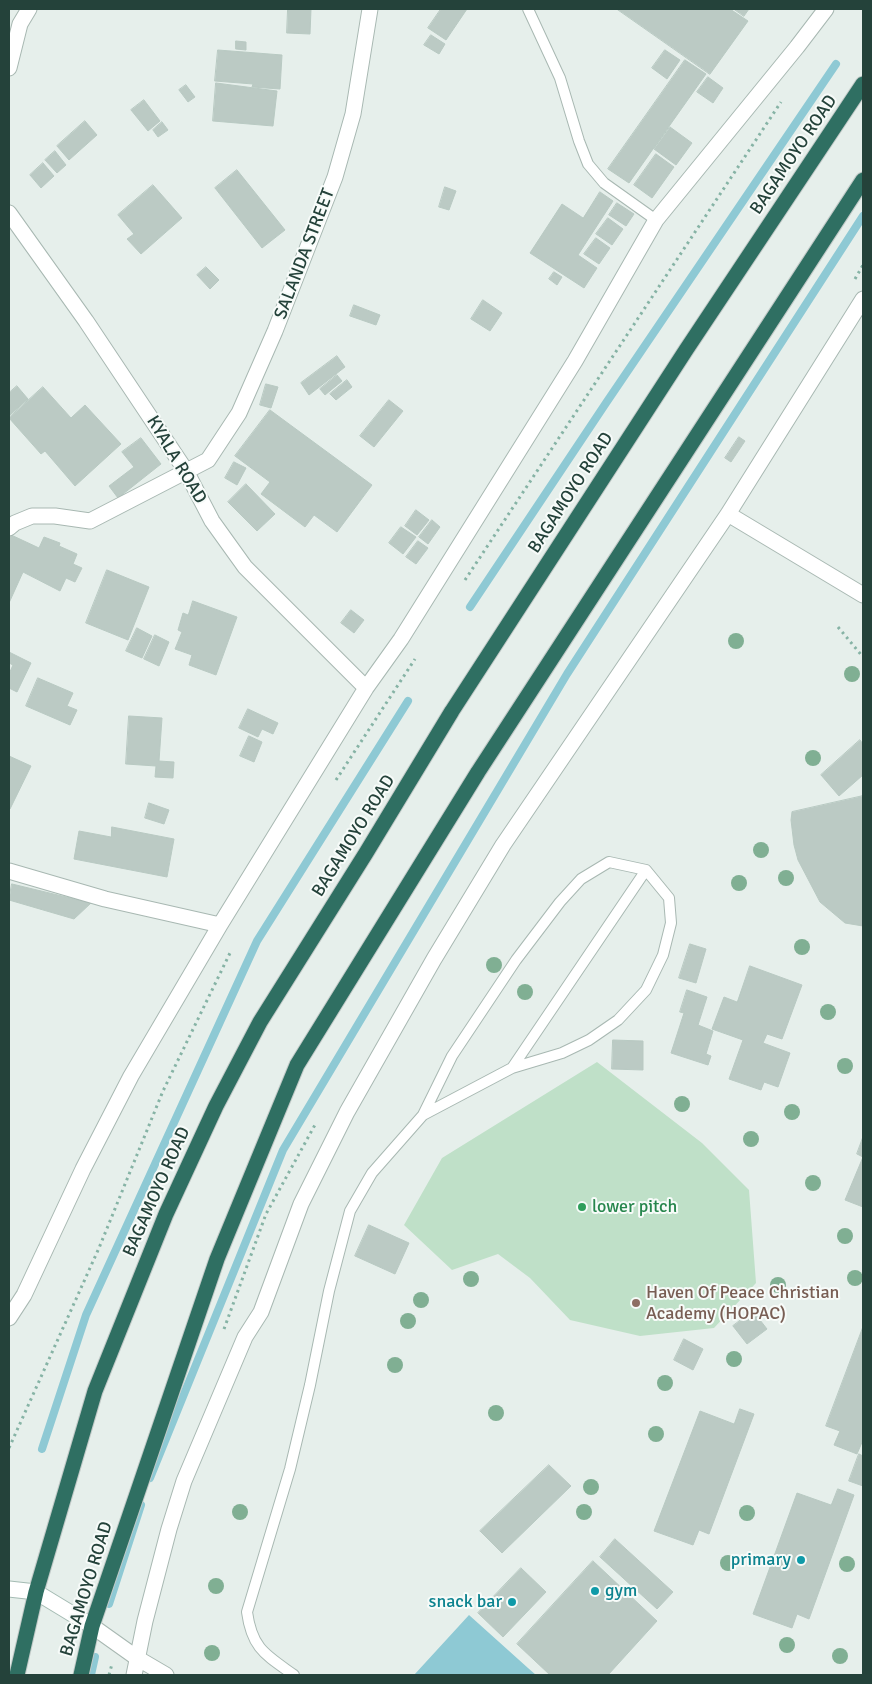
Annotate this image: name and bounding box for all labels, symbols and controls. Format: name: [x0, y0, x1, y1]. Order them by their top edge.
street label: BAGAMOYO ROAD: [746, 91, 842, 219]
street label: SALANDA STREET: [270, 186, 340, 322]
street label: KYALA ROAD: [141, 412, 211, 508]
street label: BAGAMOYO ROAD: [524, 429, 618, 557]
street label: BAGAMOYO ROAD: [308, 771, 400, 901]
street label: BAGAMOYO ROAD: [119, 1124, 195, 1260]
place label: lower pitch: [592, 1196, 677, 1218]
marker: lower pitch: [576, 1201, 588, 1213]
place label: Haven Of Peace Christian Academy (HOPAC): [646, 1282, 839, 1325]
marker: Haven Of Peace Christian Academy (HOPAC): [630, 1297, 642, 1309]
street label: BAGAMOYO ROAD: [56, 1519, 118, 1659]
place label: primary: [731, 1549, 791, 1571]
marker: primary: [795, 1554, 807, 1566]
place label: gym: [605, 1580, 637, 1602]
marker: gym: [589, 1585, 601, 1597]
place label: snack bar: [429, 1591, 502, 1613]
marker: snack bar: [506, 1596, 518, 1608]

